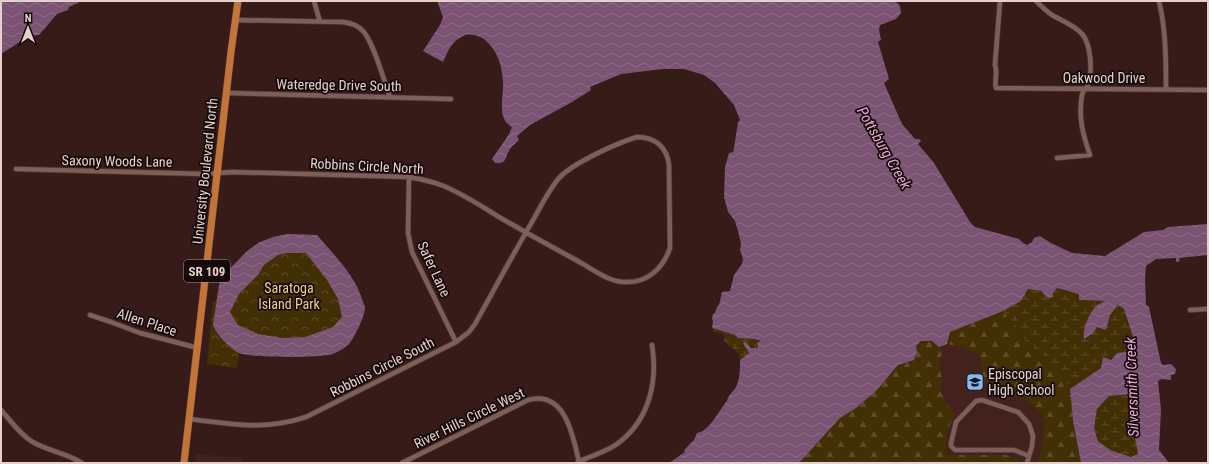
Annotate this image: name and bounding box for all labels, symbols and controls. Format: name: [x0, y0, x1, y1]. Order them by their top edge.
north arrow: [8, 8, 48, 48]
text: N: [25, 12, 32, 25]
street label: Oakwood Drive: [1063, 70, 1146, 86]
street label: Wateredge Drive South: [276, 76, 402, 94]
street label: University Boulevard North: [189, 97, 221, 245]
water label: Pottsburg Creek: [853, 104, 915, 193]
street label: Saxony Woods Lane: [62, 152, 173, 170]
street label: Robbins Circle North: [310, 155, 424, 177]
street label: Safer Lane: [414, 239, 454, 300]
road number: SR 109: [184, 260, 230, 282]
park label: Saratoga Island Park: [258, 280, 321, 312]
street label: Allen Place: [115, 305, 179, 339]
street label: Robbins Circle South: [327, 334, 437, 400]
water label: Silversmith Creek: [1121, 336, 1143, 437]
place label: Episcopal High School: [988, 366, 1055, 398]
school or university icon: Episcopal High School: [965, 372, 985, 392]
street label: River Hills Circle West: [411, 384, 527, 452]

